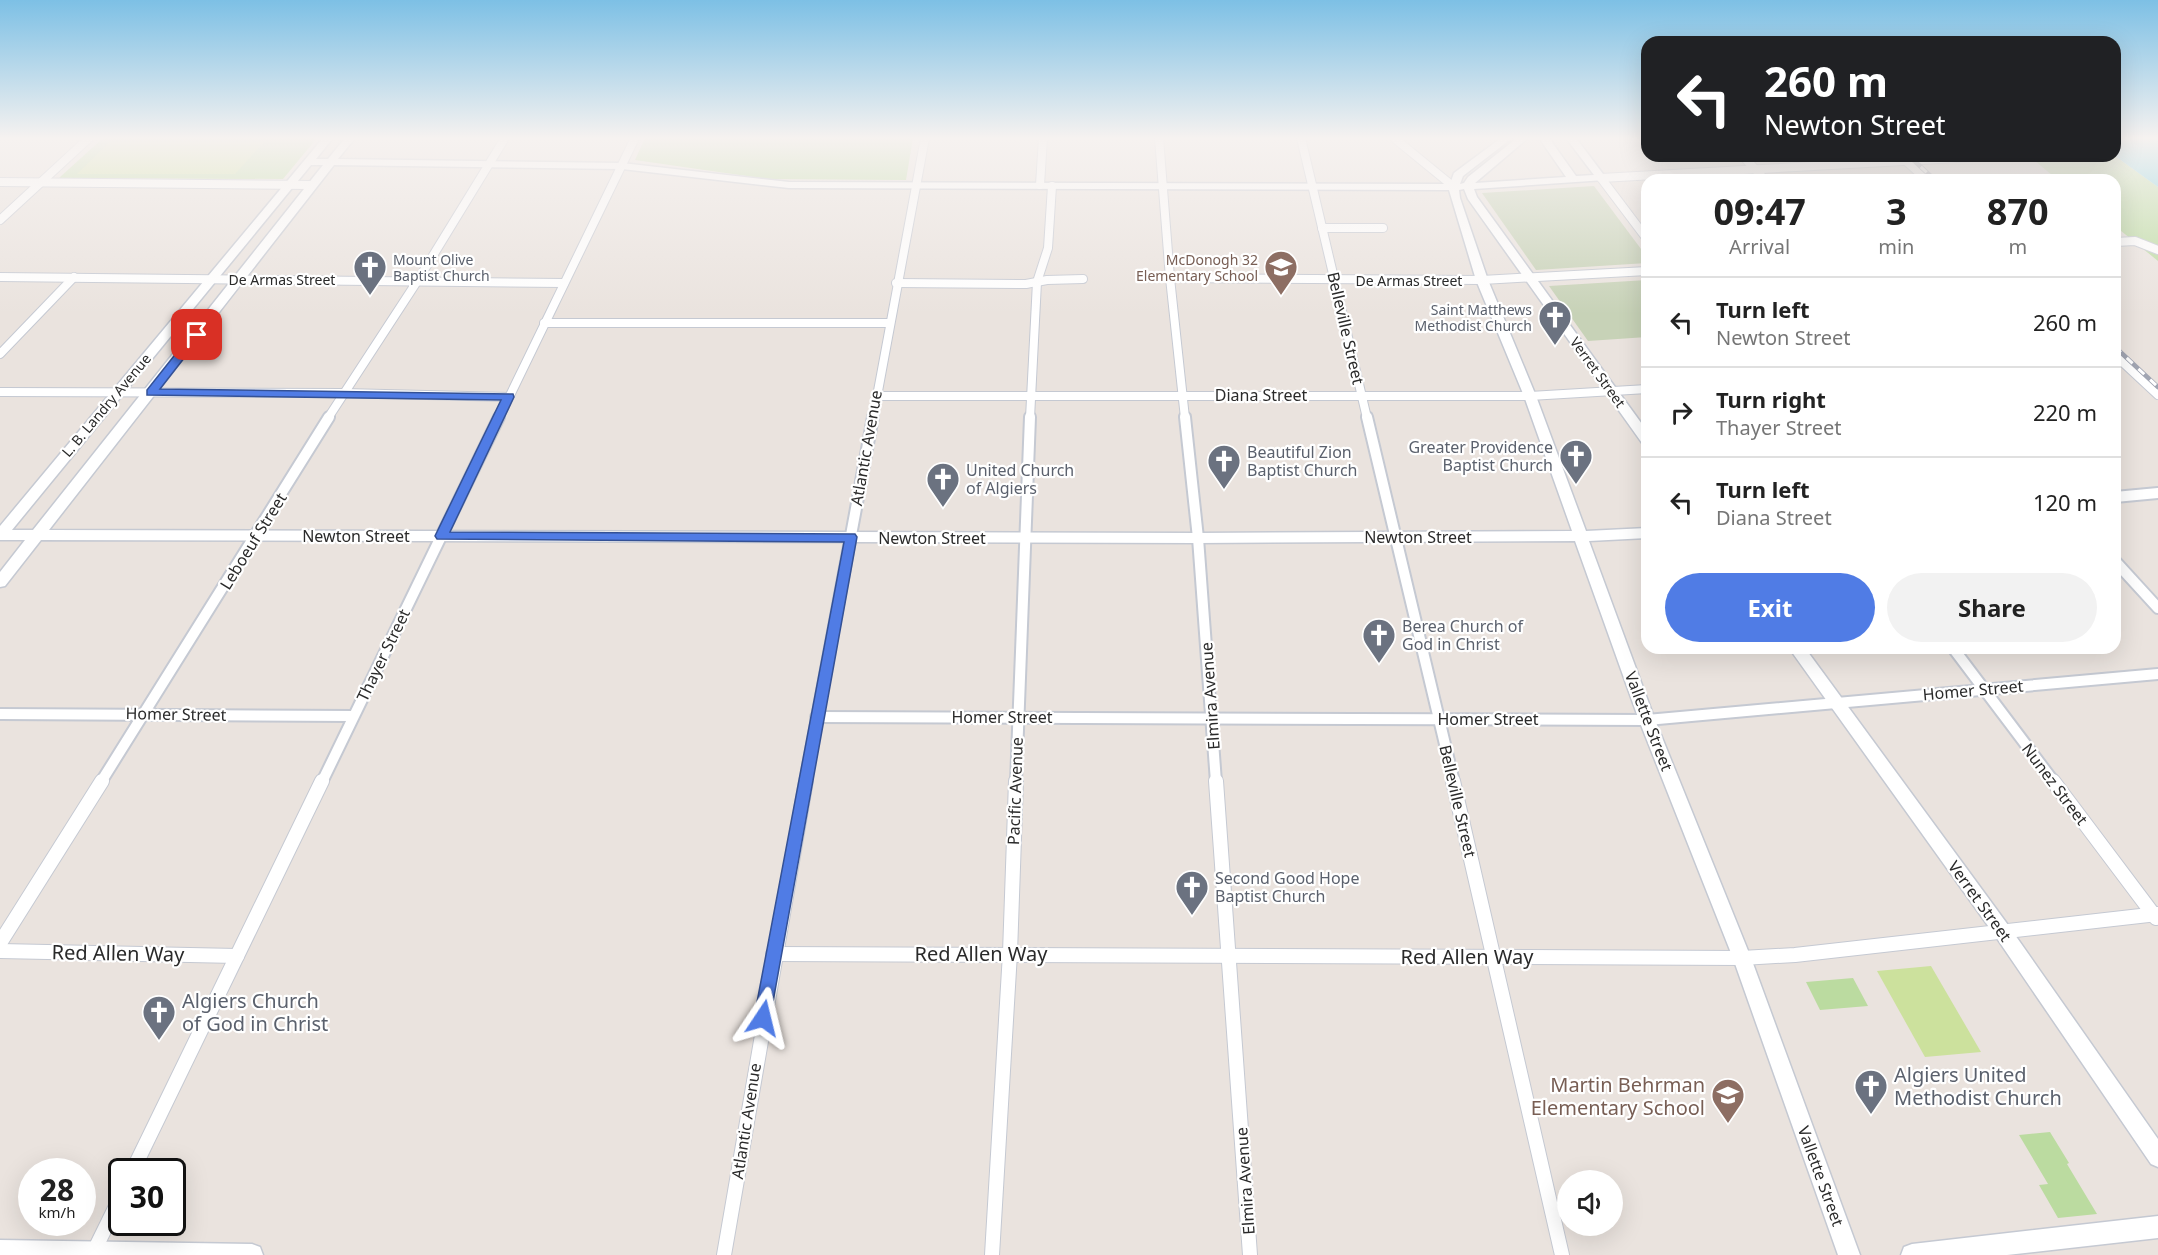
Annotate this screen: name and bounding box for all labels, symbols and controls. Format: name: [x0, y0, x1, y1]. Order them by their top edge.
text: 260 m: [1764, 52, 1888, 109]
icon: left: [1665, 60, 1743, 138]
text: Newton Street: [1764, 106, 1946, 143]
text: 09:47: [1713, 187, 1806, 236]
text: 3: [1886, 187, 1907, 236]
text: 870: [1987, 187, 2049, 236]
text: Arrival: [1729, 233, 1790, 260]
text: min: [1878, 233, 1914, 260]
text: m: [2008, 233, 2027, 260]
church icon: Mount Olive Baptist Church: [352, 249, 388, 296]
school or university icon: McDonogh 32 Elementary School: [1263, 249, 1299, 296]
place label: Mount Olive Baptist Church: [393, 250, 490, 285]
place label: McDonogh 32 Elementary School: [1136, 250, 1258, 285]
street label: De Armas Street: [229, 270, 335, 289]
street label: Belleville Street: [1322, 270, 1370, 387]
street label: De Armas Street: [1356, 271, 1462, 290]
text: Turn left: [1716, 294, 1810, 324]
church icon: Saint Matthews Methodist Church: [1537, 299, 1573, 346]
place label: Saint Matthews Methodist Church: [1415, 300, 1532, 335]
icon: left: [1665, 306, 1698, 339]
text: 260 m: [2033, 307, 2097, 337]
pin: [171, 309, 222, 360]
icon: arrive: [180, 318, 213, 351]
text: Newton Street: [1716, 324, 1851, 351]
street label: Verret Street: [1566, 333, 1630, 411]
street label: L. B. Landry Avenue: [57, 349, 155, 461]
street label: Diana Street: [1215, 384, 1307, 406]
text: Turn right: [1716, 384, 1826, 414]
street label: Atlantic Avenue: [845, 389, 887, 507]
icon: right: [1665, 396, 1698, 429]
text: 220 m: [2033, 397, 2097, 427]
text: Thayer Street: [1716, 414, 1841, 441]
place label: Greater Providence Baptist Church: [1408, 436, 1553, 476]
church icon: Greater Providence Baptist Church: [1558, 438, 1594, 485]
place label: Beautiful Zion Baptist Church: [1247, 441, 1357, 481]
church icon: Beautiful Zion Baptist Church: [1206, 443, 1242, 490]
place label: United Church of Algiers: [966, 459, 1074, 499]
church icon: United Church of Algiers: [925, 461, 961, 508]
text: Turn left: [1716, 474, 1810, 504]
icon: left: [1665, 486, 1698, 519]
text: 120 m: [2033, 487, 2097, 517]
street label: Leboeuf Street: [214, 488, 292, 594]
text: Diana Street: [1716, 504, 1832, 531]
street label: Newton Street: [302, 525, 410, 547]
street label: Newton Street: [1364, 526, 1472, 548]
street label: Newton Street: [878, 527, 986, 549]
button: Exit: [1665, 573, 1875, 642]
button: Share: [1887, 573, 2097, 642]
street label: Thayer Street: [351, 605, 415, 705]
place label: Berea Church of God in Christ: [1402, 615, 1524, 655]
church icon: Berea Church of God in Christ: [1361, 617, 1397, 664]
street label: Elmira Avenue: [1195, 642, 1225, 750]
street label: Vallette Street: [1620, 668, 1678, 774]
street label: Homer Street: [1922, 675, 2024, 705]
street label: Homer Street: [125, 702, 227, 726]
street label: Homer Street: [952, 706, 1053, 728]
street label: Homer Street: [1438, 708, 1539, 730]
street label: Pacific Avenue: [1002, 737, 1028, 845]
street label: Nunez Street: [2017, 739, 2093, 830]
street label: Belleville Street: [1434, 743, 1482, 860]
street label: Verret Street: [1943, 856, 2017, 946]
place label: Second Good Hope Baptist Church: [1215, 867, 1359, 907]
church icon: Second Good Hope Baptist Church: [1174, 869, 1210, 916]
street label: Red Allen Way: [51, 938, 185, 968]
street label: Red Allen Way: [915, 940, 1048, 967]
street label: Red Allen Way: [1401, 943, 1534, 970]
position arrow: [731, 986, 795, 1050]
place label: Algiers Church of God in Christ: [182, 987, 328, 1037]
church icon: Algiers Church of God in Christ: [141, 994, 177, 1041]
place label: Algiers United Methodist Church: [1894, 1061, 2062, 1111]
street label: Atlantic Avenue: [726, 1062, 766, 1180]
church icon: Algiers United Methodist Church: [1853, 1068, 1889, 1115]
place label: Martin Behrman Elementary School: [1531, 1071, 1705, 1121]
school or university icon: Martin Behrman Elementary School: [1710, 1077, 1746, 1124]
street label: Vallette Street: [1793, 1123, 1849, 1229]
street label: Elmira Avenue: [1230, 1127, 1260, 1235]
speed limit sign: 30: [108, 1158, 186, 1236]
text: 28: [40, 1169, 74, 1210]
map controls: [1557, 1170, 1623, 1236]
button: sound: [1557, 1170, 1623, 1236]
text: km/h: [39, 1202, 75, 1222]

